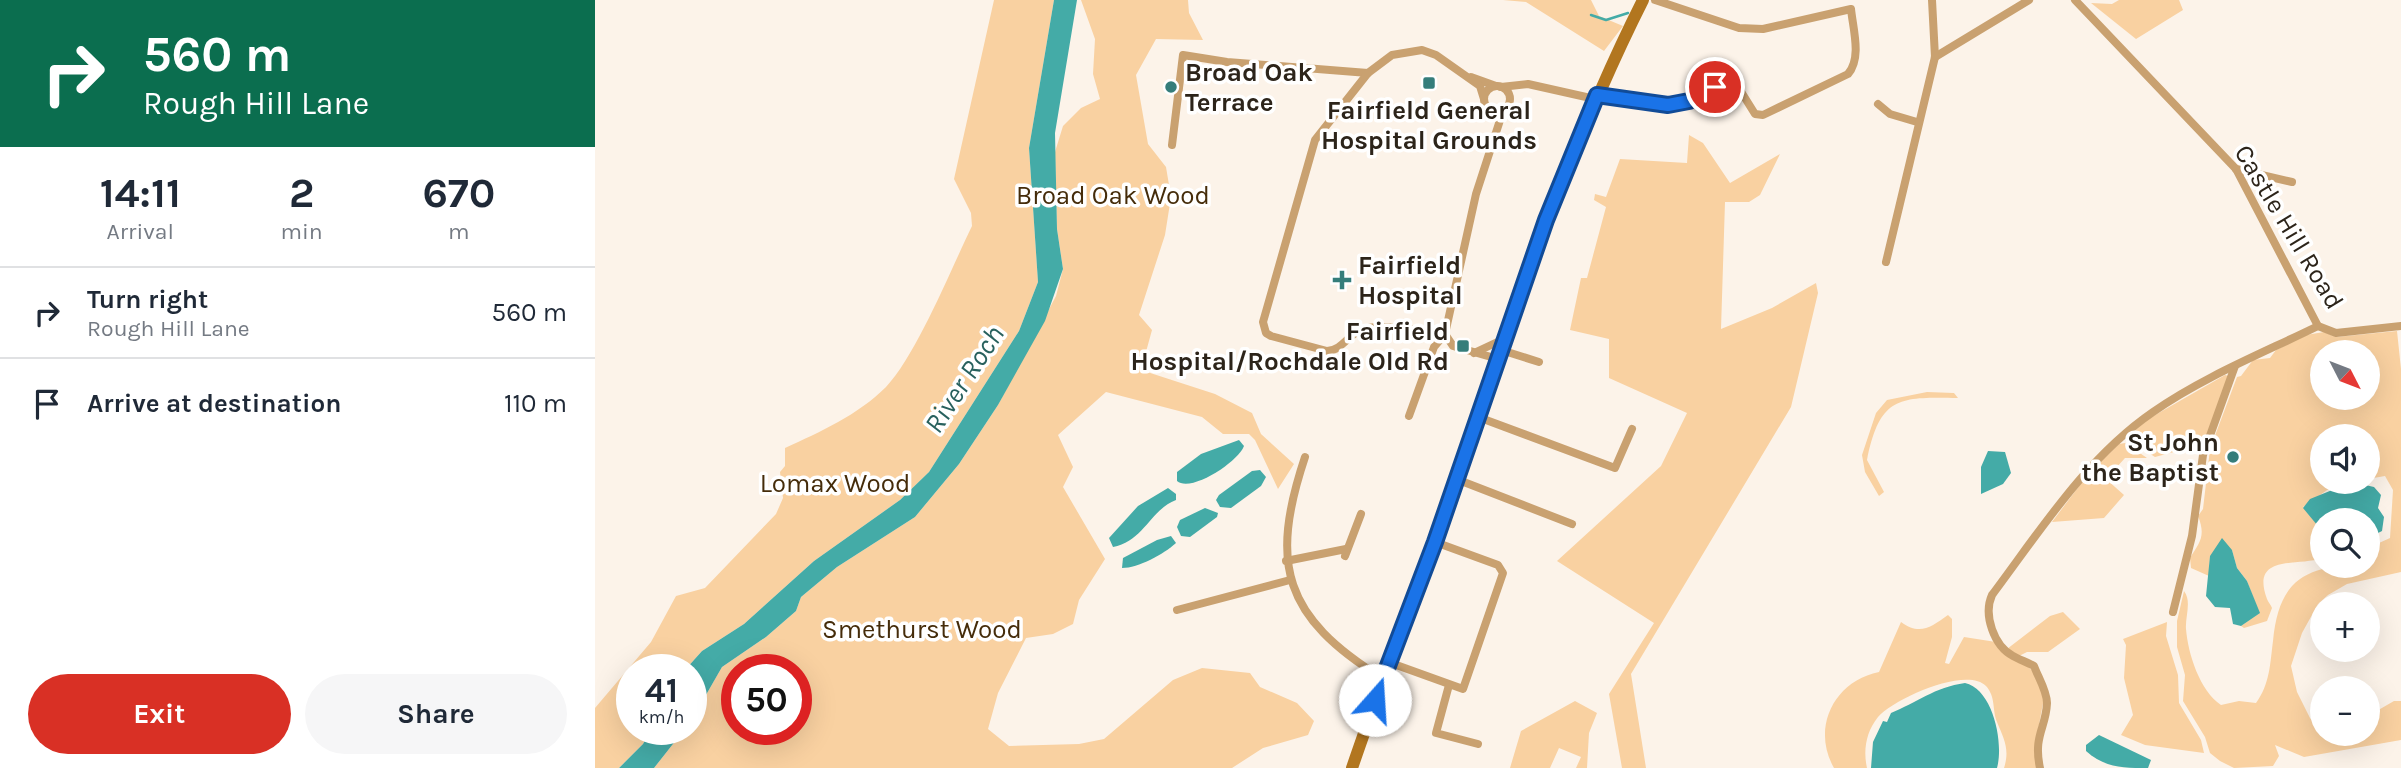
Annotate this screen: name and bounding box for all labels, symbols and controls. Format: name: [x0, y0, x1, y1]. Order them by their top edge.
text: 560 m: [143, 26, 291, 83]
icon: right: [28, 28, 119, 119]
place label: Broad Oak Terrace: [1185, 57, 1313, 118]
pin: [1685, 57, 1745, 117]
icon: arrive: [1696, 68, 1734, 106]
marker: Fairfield General Hospital Grounds: [1421, 75, 1437, 91]
marker: Broad Oak Terrace: [1163, 79, 1179, 95]
text: Rough Hill Lane: [143, 85, 369, 122]
place label: Fairfield General Hospital Grounds: [1321, 95, 1537, 156]
street label: Castle Hill Road: [2228, 139, 2350, 315]
text: 14:11: [100, 168, 181, 218]
text: 2: [289, 168, 314, 218]
text: 670: [422, 168, 495, 218]
park label: Broad Oak Wood: [1016, 180, 1210, 211]
text: Arrival: [107, 218, 174, 245]
text: min: [280, 218, 323, 245]
text: m: [448, 218, 470, 245]
place label: Fairfield Hospital: [1358, 250, 1463, 311]
marker: Fairfield Hospital: [1332, 270, 1352, 290]
text: Turn right: [87, 284, 208, 315]
icon: right: [28, 294, 66, 332]
text: 560 m: [492, 297, 567, 328]
text: Rough Hill Lane: [87, 315, 250, 342]
place label: Fairfield Hospital/Rochdale Old Rd: [1130, 316, 1449, 377]
water label: River Roch: [917, 319, 1011, 439]
marker: Fairfield Hospital/Rochdale Old Rd: [1455, 338, 1471, 354]
north arrow: [2310, 340, 2380, 410]
map controls: [2310, 340, 2380, 746]
icon: arrive: [28, 385, 66, 423]
text: Arrive at destination: [87, 388, 341, 419]
text: 110 m: [504, 388, 567, 419]
button: sound: [2310, 424, 2380, 494]
place label: St John the Baptist: [2082, 427, 2219, 488]
marker: St John the Baptist: [2225, 449, 2241, 465]
park label: Lomax Wood: [760, 468, 910, 499]
button: search: [2310, 508, 2380, 578]
button: +: [2310, 592, 2380, 662]
park label: Smethurst Wood: [822, 614, 1022, 645]
speed limit sign: 50: [721, 654, 812, 745]
position arrow: [1338, 663, 1412, 737]
text: 41: [645, 670, 678, 711]
button: Exit: [28, 674, 291, 754]
button: Share: [305, 674, 567, 754]
button: −: [2310, 676, 2380, 746]
text: km/h: [639, 706, 684, 728]

